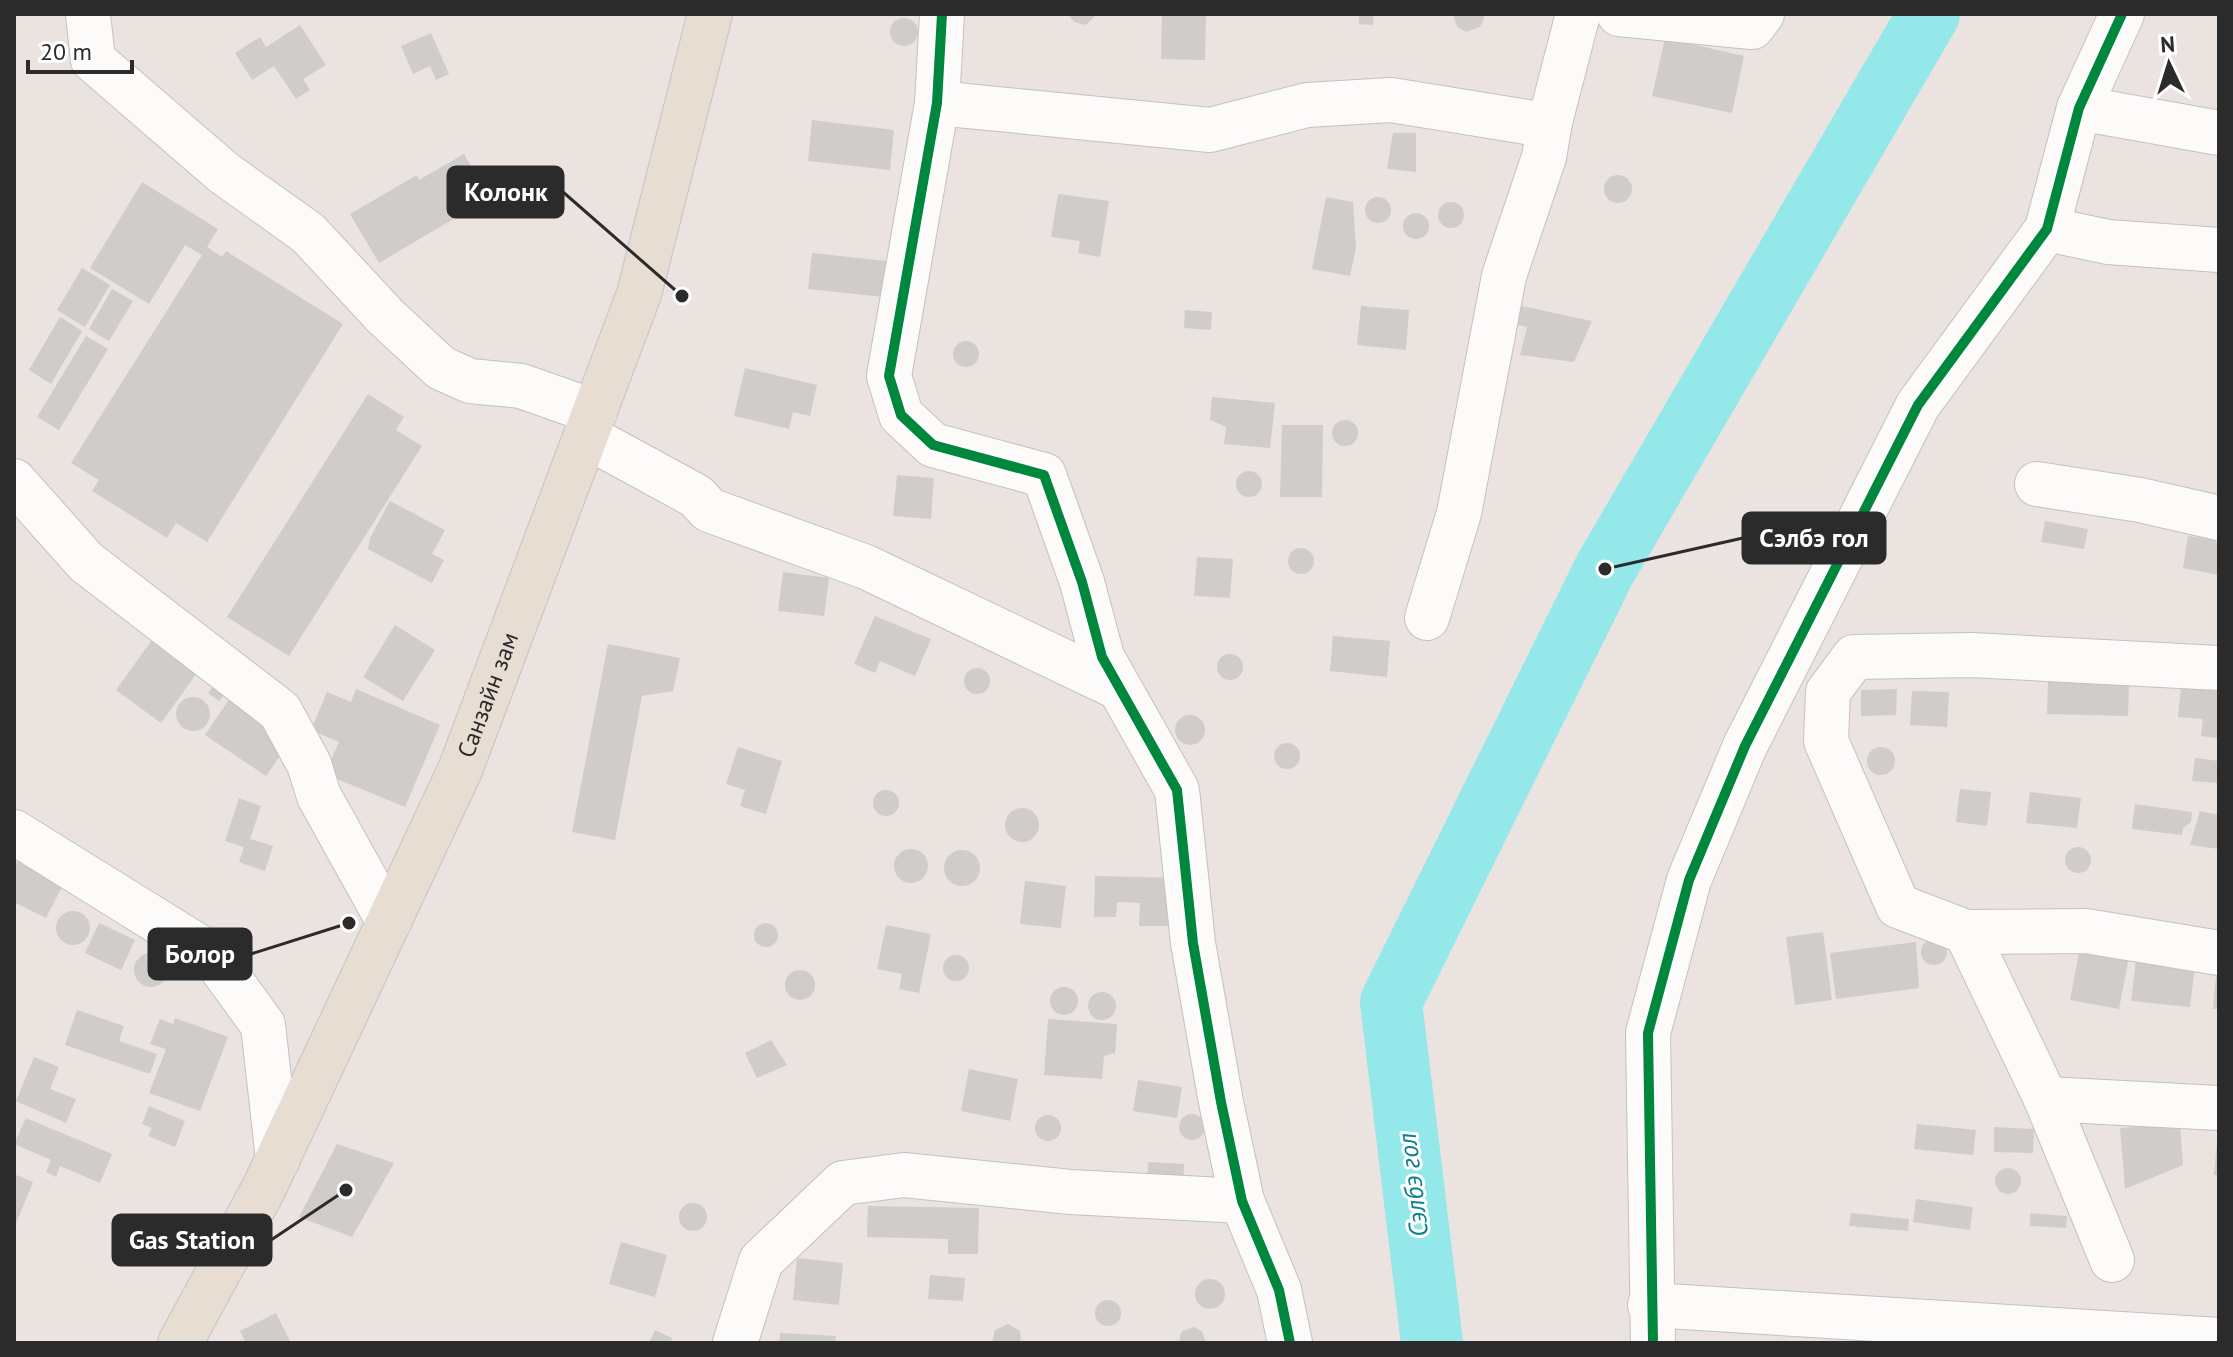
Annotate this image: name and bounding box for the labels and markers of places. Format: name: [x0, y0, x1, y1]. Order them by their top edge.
callout: Колонк: [448, 167, 563, 217]
callout: Сэлбэ гол: [1743, 513, 1885, 563]
callout: Болор: [149, 929, 251, 979]
callout: Gas Station: [113, 1215, 271, 1265]

